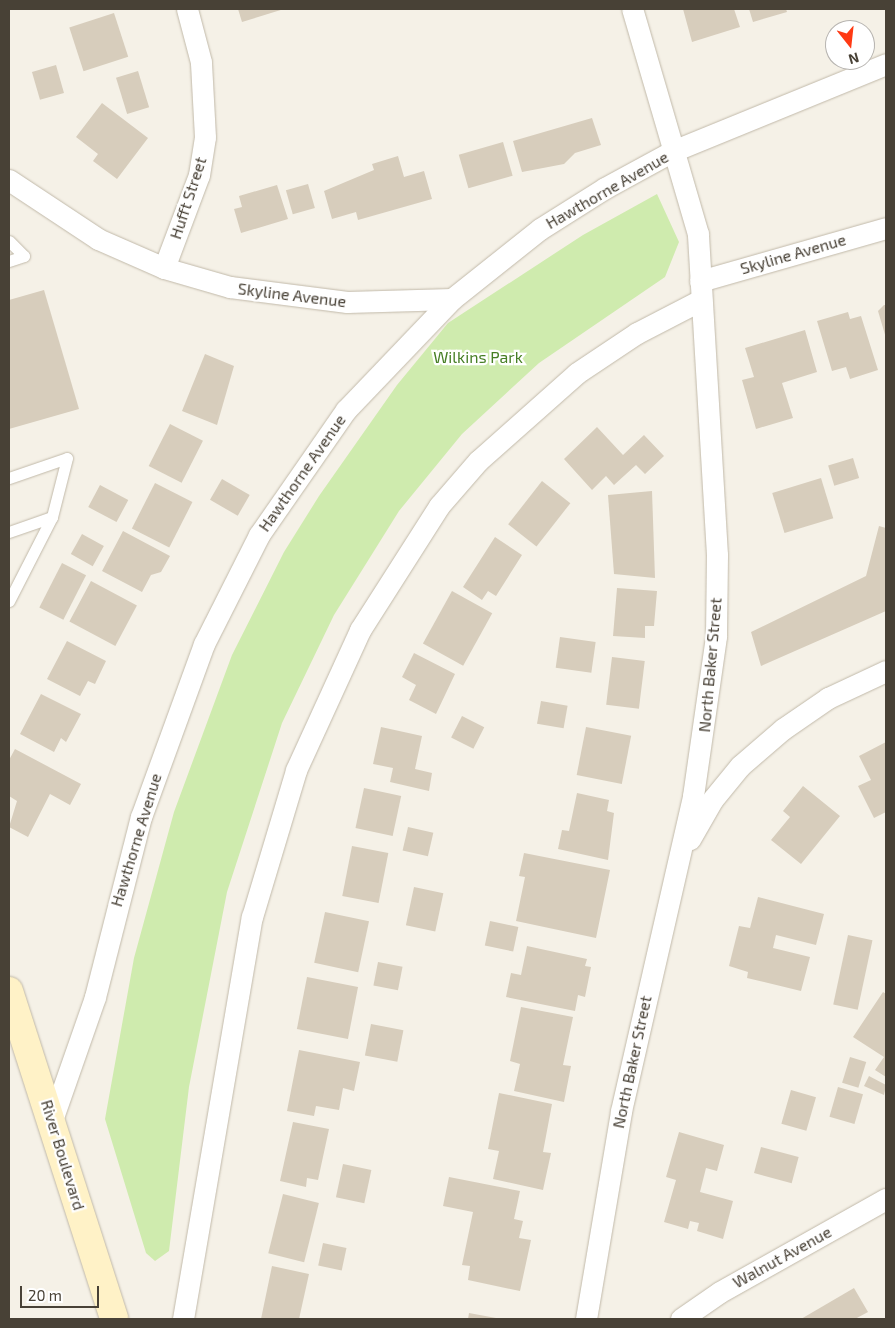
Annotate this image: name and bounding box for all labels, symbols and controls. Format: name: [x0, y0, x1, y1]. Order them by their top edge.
north arrow: [825, 20, 875, 70]
text: N: [847, 49, 861, 69]
street label: Hawthorne Avenue: [542, 147, 672, 233]
street label: Hufft Street: [166, 154, 210, 242]
street label: Skyline Avenue: [738, 230, 848, 278]
street label: Skyline Avenue: [237, 279, 347, 311]
park label: Wilkins Park: [433, 347, 523, 367]
street label: Hawthorne Avenue: [254, 411, 350, 535]
street label: North Baker Street: [695, 597, 725, 733]
street label: Hawthorne Avenue: [107, 771, 165, 909]
street label: North Baker Street: [609, 994, 655, 1130]
street label: River Boulevard: [37, 1097, 89, 1213]
street label: Walnut Avenue: [729, 1222, 835, 1292]
scale bar: [22, 1276, 101, 1308]
text: 20 m: [28, 1286, 62, 1304]

